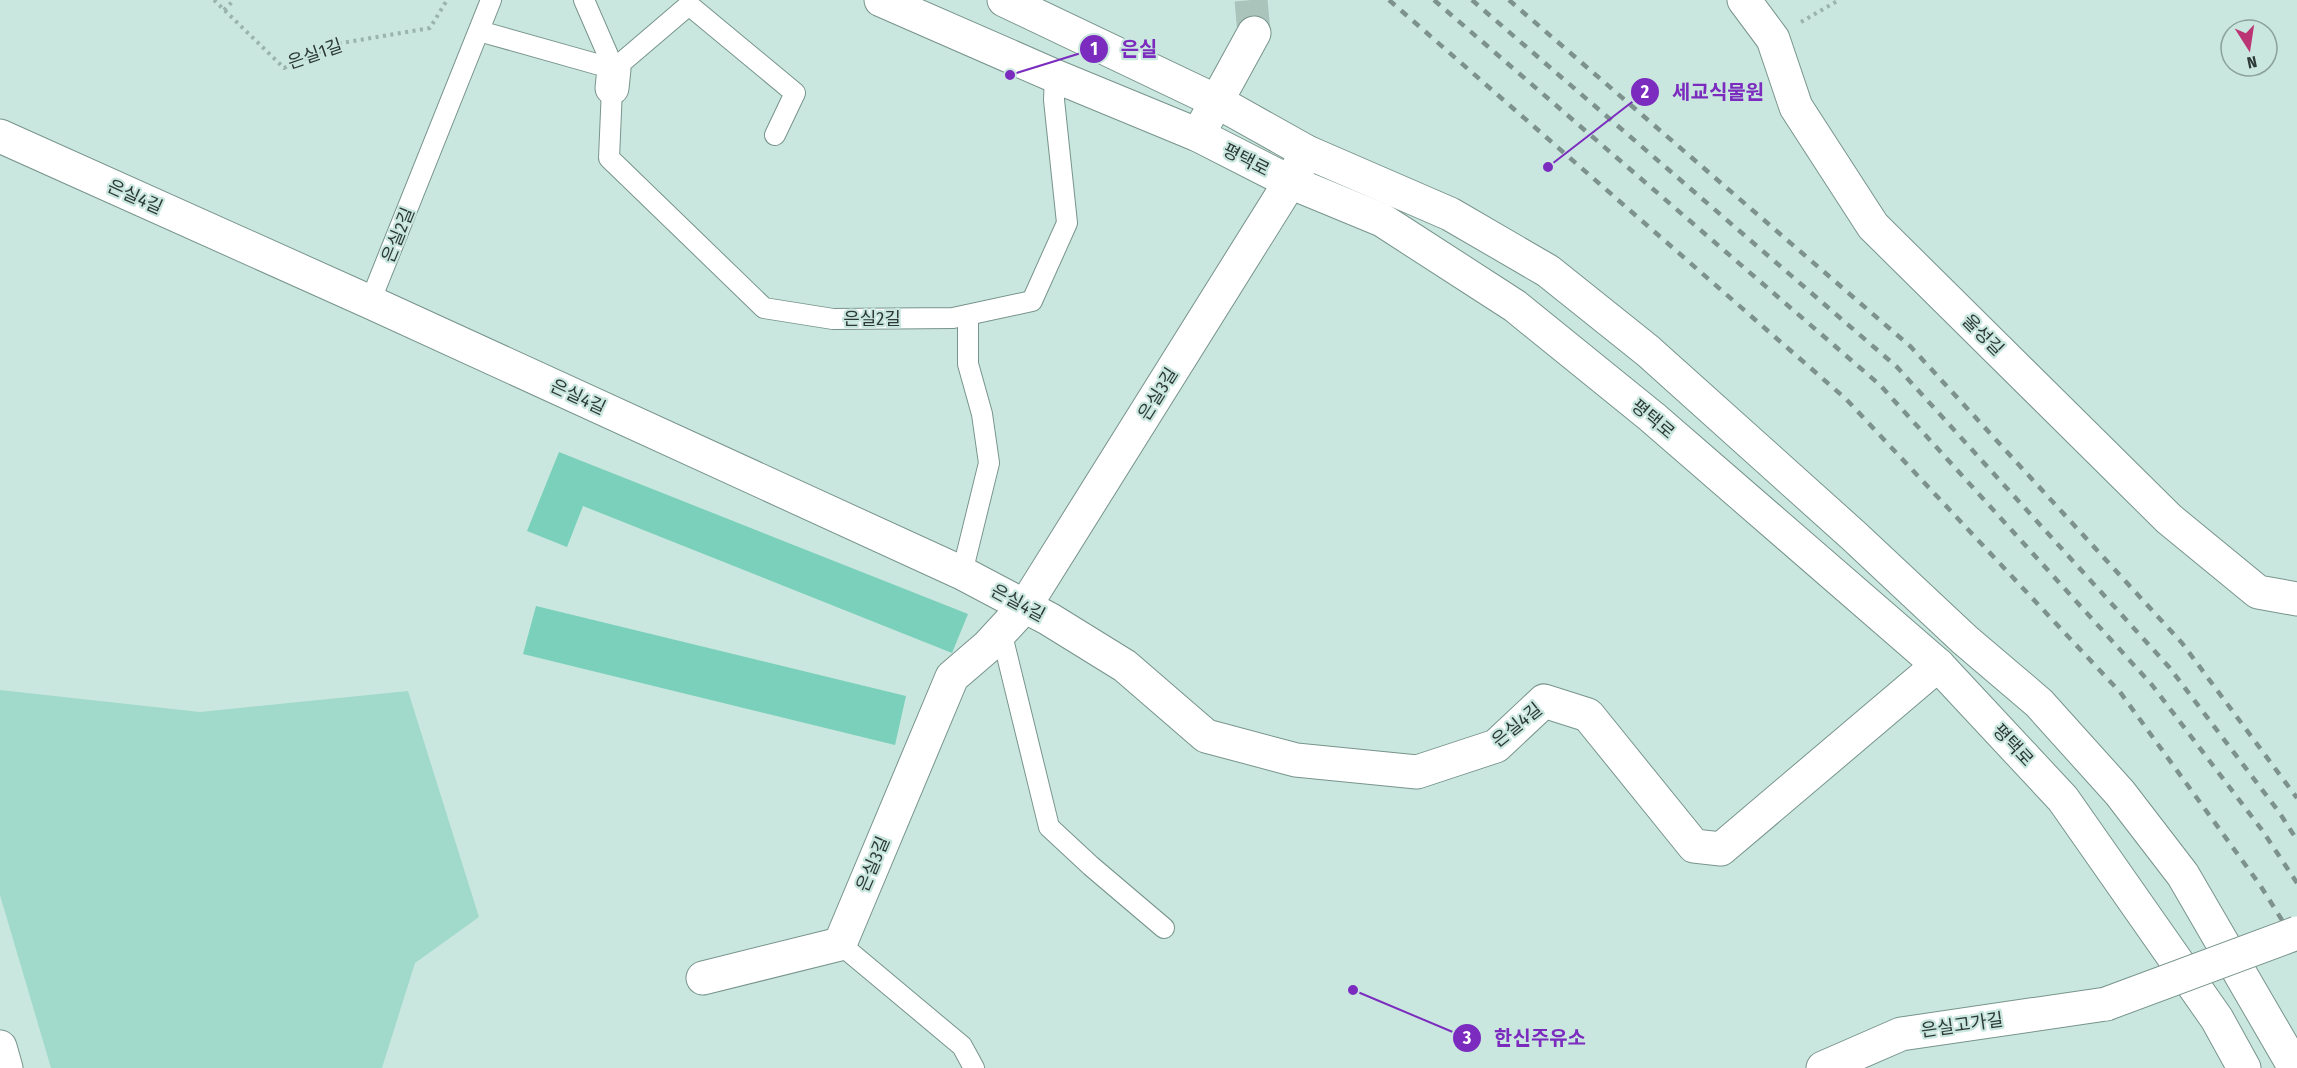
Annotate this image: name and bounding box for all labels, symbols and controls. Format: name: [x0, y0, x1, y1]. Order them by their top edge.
north arrow: [2219, 18, 2279, 78]
callout: 은실: [1079, 30, 1170, 68]
street label: 은실1길: [285, 34, 345, 74]
text: 은실: [1121, 37, 1157, 61]
text: 1: [1090, 38, 1098, 60]
text: N: [2245, 52, 2259, 72]
callout: 세교식물원: [1630, 73, 1776, 111]
text: 세교식물원: [1672, 80, 1764, 104]
text: 2: [1640, 81, 1649, 103]
street label: 평택로: [1219, 139, 1273, 181]
street label: 은실4길: [104, 175, 166, 219]
street label: 은실2길: [377, 204, 419, 266]
street label: 은실2길: [843, 308, 901, 330]
street label: 울성길: [1958, 310, 2008, 360]
street label: 은실3길: [1133, 364, 1183, 424]
street label: 은실4길: [547, 375, 609, 419]
street label: 평택로: [1627, 395, 1679, 443]
street label: 은실4길: [987, 580, 1049, 626]
street label: 은실4길: [1487, 698, 1547, 752]
street label: 평택로: [1988, 719, 2038, 771]
street label: 은실3길: [852, 833, 894, 895]
street label: 은실고가길: [1919, 1008, 2005, 1042]
callout: 한신주유소: [1452, 1019, 1598, 1057]
text: 한신주유소: [1494, 1026, 1586, 1050]
text: 3: [1462, 1027, 1472, 1049]

